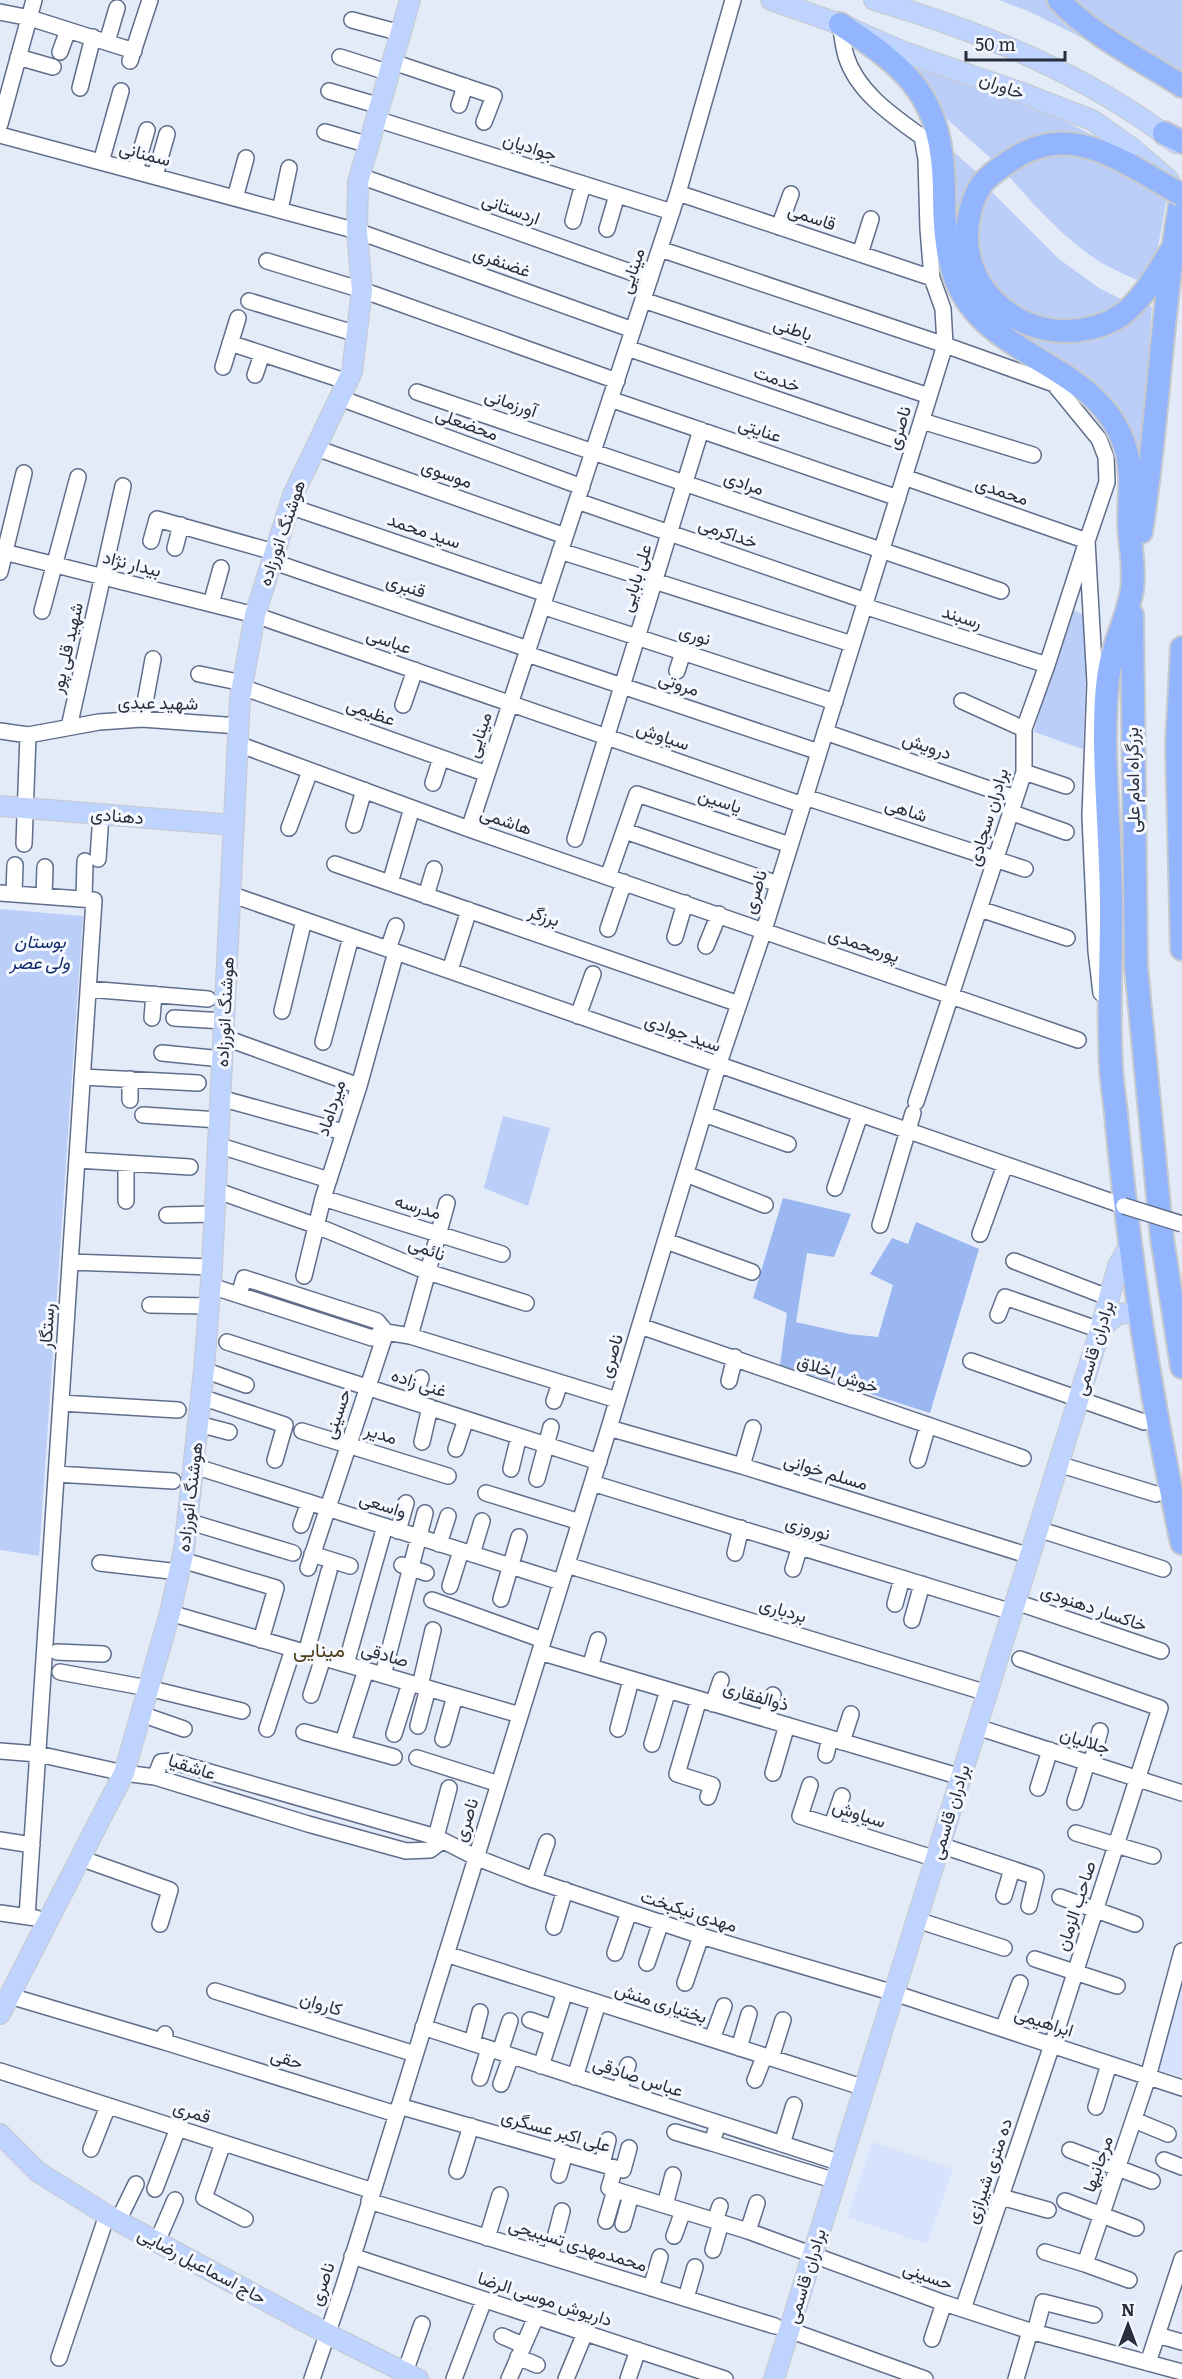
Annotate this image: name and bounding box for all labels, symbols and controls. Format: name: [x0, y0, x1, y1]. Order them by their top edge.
scale bar: [966, 24, 1065, 62]
text: 50 m: [975, 30, 1016, 57]
street label: خاوران: [976, 64, 1029, 105]
street label: جوادیان: [500, 124, 561, 167]
street label: سمنانی: [117, 133, 174, 172]
street label: اردستانی: [479, 185, 544, 231]
street label: قاسمی: [785, 195, 840, 236]
street label: غضنفری: [470, 238, 535, 283]
street label: مینایی: [611, 244, 651, 297]
street label: باطنی: [770, 308, 817, 347]
street label: خدمت: [750, 357, 805, 398]
street label: آورزمانی: [482, 380, 543, 424]
street label: محضعلی: [432, 399, 503, 446]
street label: ناصری: [878, 402, 917, 453]
street label: عنایتی: [735, 409, 786, 448]
street label: موسوی: [418, 451, 477, 494]
street label: مرادی: [721, 462, 768, 501]
street label: محمدی: [972, 468, 1033, 511]
street label: هوشنگ انورزاده: [250, 476, 311, 589]
street label: سید محمد: [384, 505, 465, 555]
street label: خداکرمی: [695, 509, 762, 554]
street label: علی بابایی: [611, 540, 658, 615]
street label: بیدار نژاد: [100, 542, 165, 583]
street label: قنبری: [383, 565, 430, 604]
street label: رسبند: [939, 596, 986, 635]
street label: شهید قلی پور: [42, 599, 89, 697]
street label: نوری: [676, 616, 715, 651]
street label: عباسی: [363, 619, 416, 660]
street label: مروتی: [655, 663, 703, 702]
street label: شهید عبدی: [117, 687, 199, 716]
street label: عظیمی: [343, 689, 400, 732]
street label: مینایی: [458, 708, 498, 761]
street label: سیاوش: [633, 713, 694, 756]
street label: درویش: [899, 724, 956, 766]
street label: بزرگراه امام علی: [1117, 727, 1146, 833]
street label: برادران سجادی: [959, 764, 1014, 869]
street label: یاسین: [695, 780, 746, 819]
street label: شاهی: [882, 789, 931, 828]
street label: هاشمی: [477, 798, 536, 841]
street label: دهنادی: [89, 799, 145, 830]
street label: ناصری: [734, 866, 773, 917]
street label: برزگر: [524, 896, 564, 932]
street label: پورمحمدی: [825, 919, 904, 968]
park label: بوستان ولی عصر: [9, 927, 70, 975]
street label: هوشنگ انورزاده: [207, 956, 240, 1068]
street label: سید جوادی: [642, 1005, 725, 1058]
street label: میرداماد: [308, 1076, 351, 1139]
street label: مدرسه: [392, 1186, 445, 1225]
street label: نائمی: [405, 1228, 450, 1267]
street label: برادران قاسمی: [1065, 1297, 1120, 1398]
street label: رستگار: [30, 1302, 61, 1351]
street label: ناصری: [590, 1330, 629, 1381]
street label: خوش اخلاق: [794, 1346, 883, 1399]
street label: غنی زاده: [388, 1360, 451, 1403]
street label: حسینی: [314, 1385, 357, 1442]
street label: مدیر: [361, 1415, 401, 1450]
street label: هوشنگ انورزاده: [168, 1440, 209, 1553]
street label: مسلم خوانی: [781, 1445, 872, 1496]
street label: واسعی: [356, 1483, 411, 1524]
street label: نوروزی: [783, 1507, 834, 1546]
street label: خاکسار دهنودی: [1038, 1576, 1151, 1637]
street label: بردباری: [756, 1589, 811, 1629]
district label: مینایی: [293, 1633, 345, 1663]
street label: صادقی: [358, 1634, 412, 1673]
street label: ذوالفقاری: [720, 1672, 793, 1717]
street label: جلالیان: [1057, 1719, 1114, 1760]
street label: عاشقیا: [165, 1745, 220, 1786]
street label: برادران قاسمی: [921, 1761, 976, 1862]
street label: سیاوش: [829, 1791, 890, 1834]
street label: ناصری: [445, 1794, 484, 1845]
street label: صاحب الزمان: [1047, 1857, 1102, 1954]
street label: مهدی نیکبخت: [637, 1881, 741, 1938]
street label: بختیاری منش: [612, 1974, 711, 2029]
street label: کاروان: [297, 1983, 346, 2022]
street label: ابراهیمی: [1011, 1998, 1077, 2043]
street label: حقی: [268, 2040, 307, 2075]
street label: عباس صادقی: [590, 2048, 687, 2103]
street label: قمری: [170, 2092, 215, 2129]
street label: علی اکبر عسگری: [498, 2101, 614, 2158]
street label: ده متری شیرازی: [957, 2114, 1018, 2227]
street label: مرجانیها: [1074, 2132, 1119, 2195]
street label: محمدمهدی تسبیحی: [506, 2210, 651, 2277]
street label: حاج اسماعیل رضایی: [134, 2219, 272, 2310]
street label: برادران قاسمی: [777, 2225, 832, 2326]
street label: حسینی: [900, 2253, 957, 2296]
street label: ناصری: [301, 2258, 341, 2309]
street label: داریوش موسی الرضا: [475, 2263, 616, 2332]
north arrow: [1098, 2295, 1158, 2355]
text: N: [1121, 2297, 1135, 2321]

